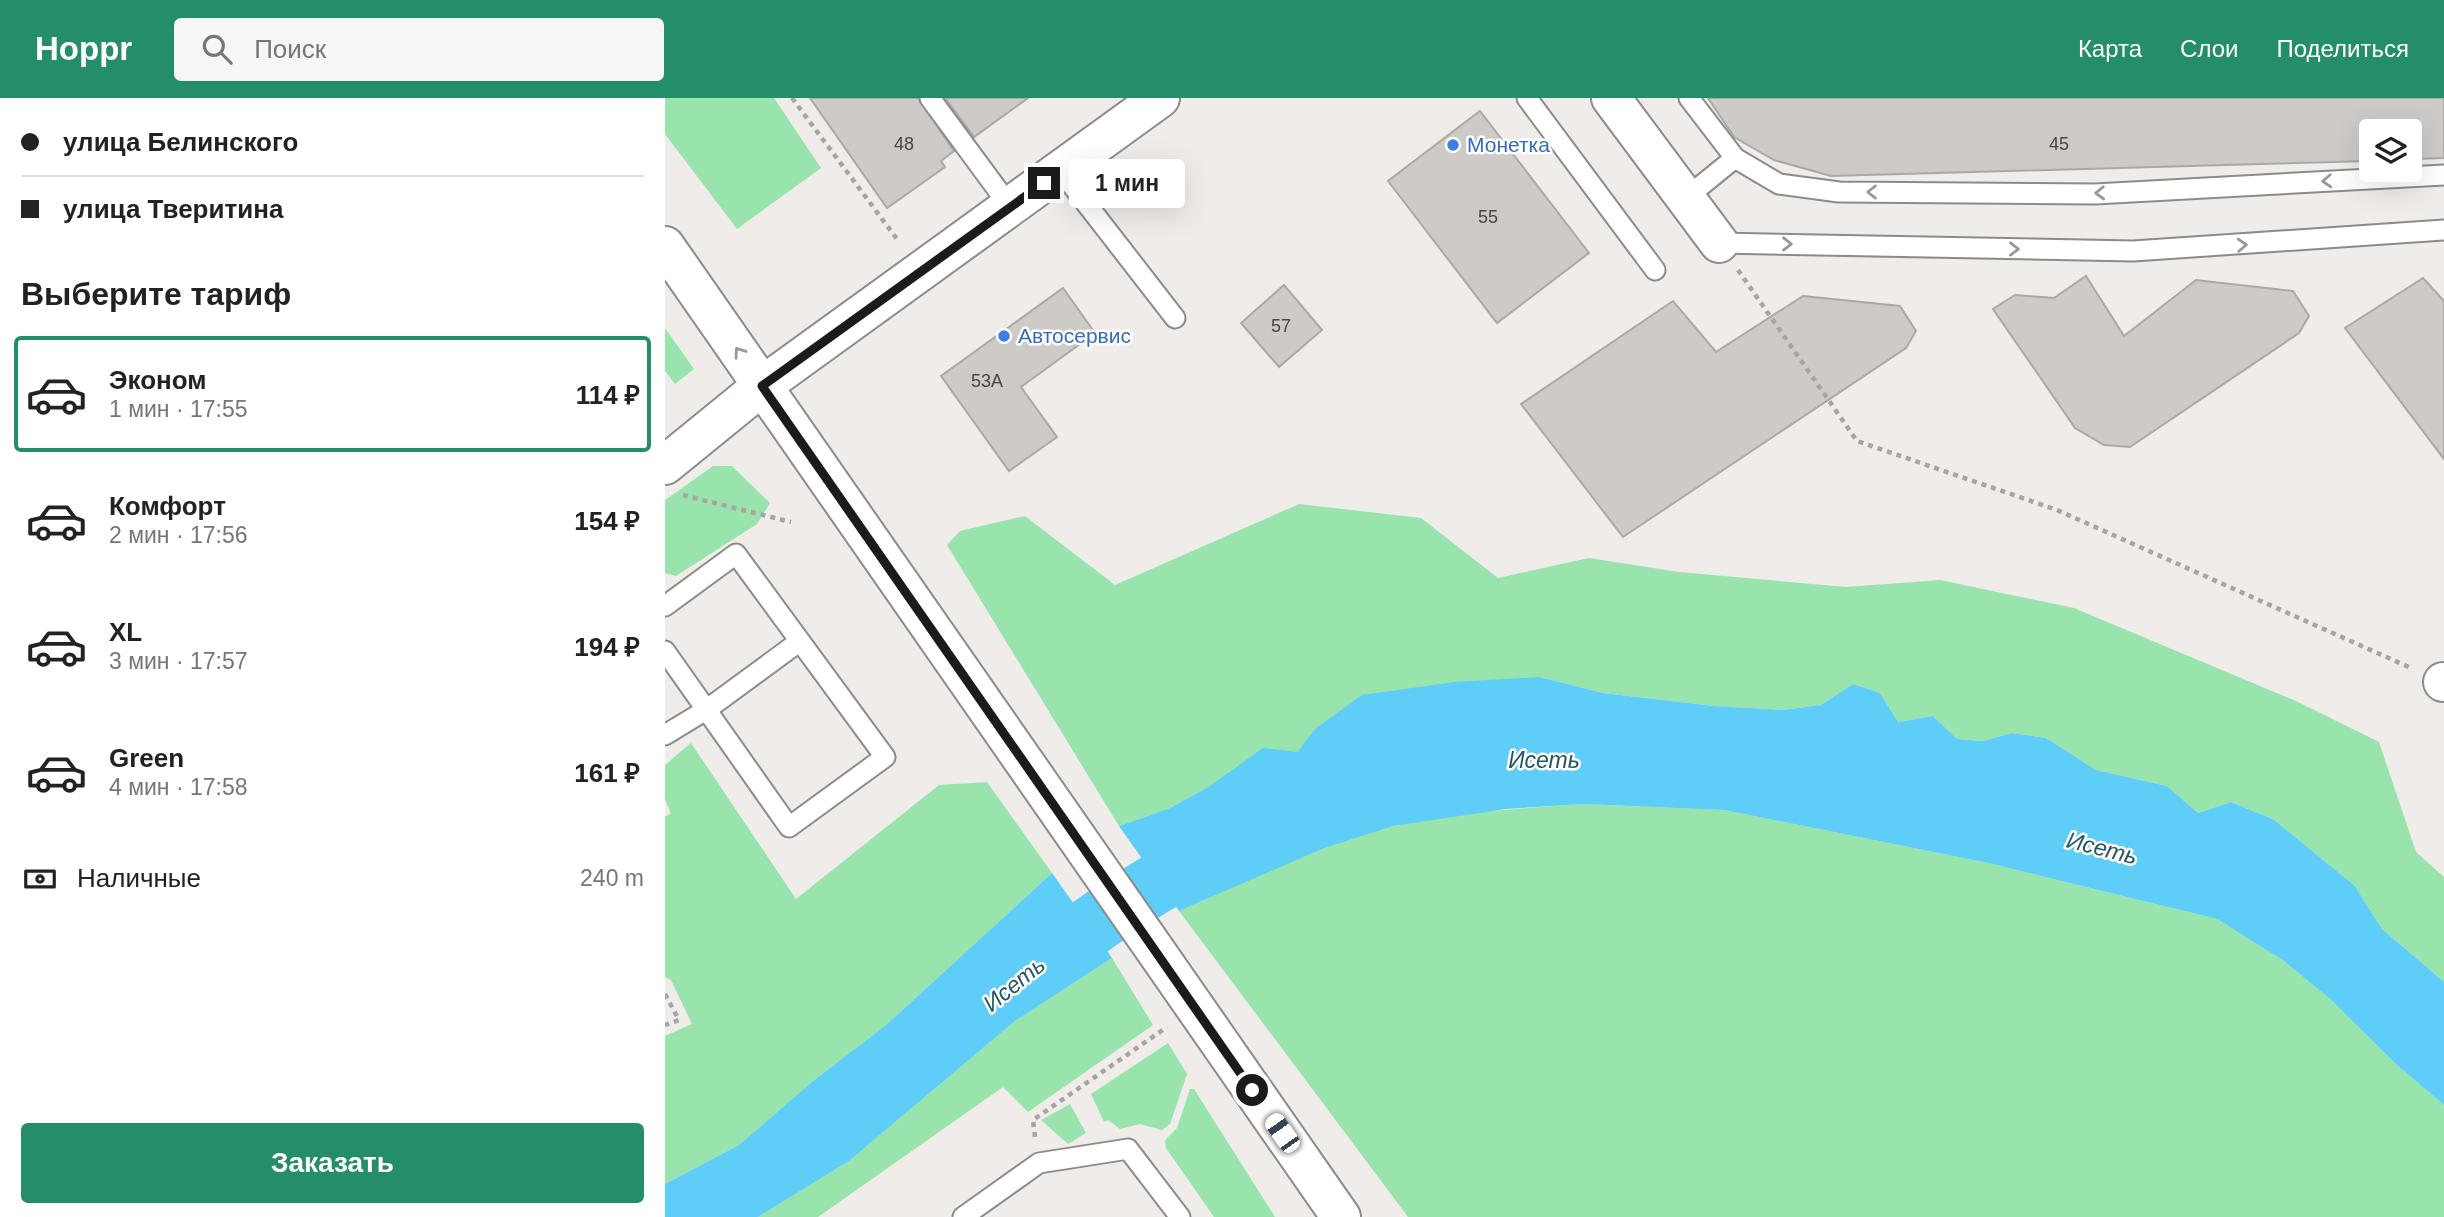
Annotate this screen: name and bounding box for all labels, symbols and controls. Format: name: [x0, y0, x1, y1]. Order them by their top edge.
search box: [174, 18, 664, 81]
text: Hoppr: [35, 30, 132, 67]
icon: search: [198, 30, 236, 68]
text: Поиск: [254, 34, 326, 64]
text: Карта: [2078, 35, 2142, 62]
text: Слои: [2180, 35, 2238, 62]
text: Поделиться: [2276, 35, 2409, 62]
map controls: [2359, 119, 2422, 182]
button: layers: [2359, 119, 2422, 182]
text: улица Белинского: [63, 127, 298, 157]
place label: Монетка: [1467, 133, 1550, 156]
house number: 48: [894, 134, 914, 154]
house number: 45: [2049, 134, 2069, 154]
marker: Монетка: [1445, 137, 1461, 153]
callout: 1 мин: [1069, 158, 1184, 208]
route end: [1028, 167, 1060, 199]
text: 1 мин: [1095, 170, 1159, 196]
one-way arrow: [2321, 174, 2332, 189]
one-way arrow: [1866, 184, 1877, 200]
one-way arrow: [2094, 186, 2105, 201]
text: улица Тверитина: [63, 194, 283, 224]
house number: 55: [1478, 207, 1498, 227]
one-way arrow: [1782, 237, 1793, 252]
one-way arrow: [2237, 238, 2248, 253]
one-way arrow: [2010, 241, 2020, 257]
text: Выберите тариф: [21, 276, 291, 312]
house number: 57: [1271, 316, 1291, 336]
place label: Автосервис: [1018, 324, 1131, 347]
marker: Автосервис: [996, 328, 1012, 344]
one-way arrow: [735, 347, 747, 360]
icon: car: [25, 363, 88, 426]
text: Эконом: [109, 365, 207, 395]
house number: 53А: [971, 371, 1003, 391]
text: 114 ₽: [576, 380, 640, 410]
text: 1 мин · 17:55: [109, 396, 248, 422]
icon: car: [25, 489, 88, 552]
text: Комфорт: [109, 491, 226, 521]
text: 154 ₽: [574, 506, 640, 536]
text: 2 мин · 17:56: [109, 522, 248, 548]
icon: car: [25, 615, 88, 678]
text: XL: [109, 617, 142, 647]
text: 194 ₽: [574, 632, 640, 662]
text: 3 мин · 17:57: [109, 648, 248, 674]
icon: car: [25, 741, 88, 804]
text: Green: [109, 743, 184, 773]
water label: Исеть: [1508, 747, 1580, 773]
text: 161 ₽: [574, 758, 640, 788]
text: 4 мин · 17:58: [109, 774, 248, 800]
water label: Исеть: [2064, 827, 2140, 869]
icon: cash: [21, 860, 59, 898]
text: Наличные: [77, 863, 201, 893]
text: 240 m: [580, 865, 644, 891]
water label: Исеть: [978, 951, 1050, 1017]
route start: [1236, 1074, 1268, 1106]
car: [1262, 1110, 1303, 1156]
button: Заказать: [21, 1123, 644, 1203]

